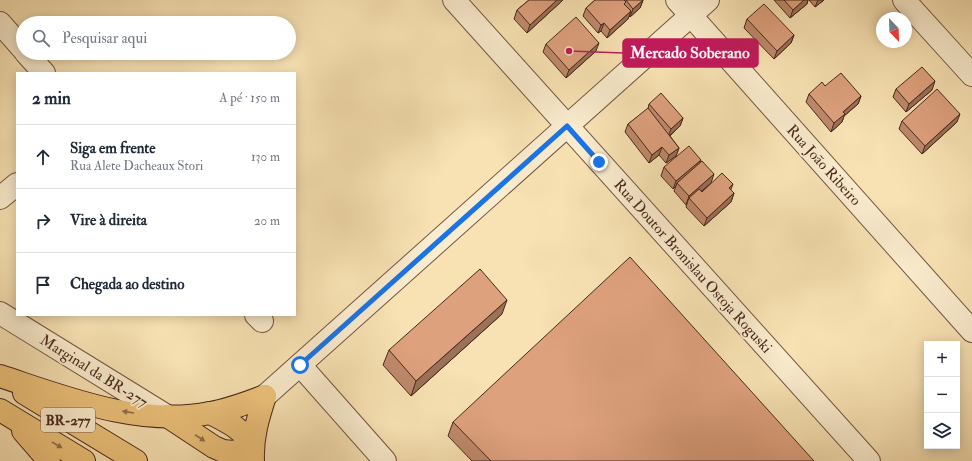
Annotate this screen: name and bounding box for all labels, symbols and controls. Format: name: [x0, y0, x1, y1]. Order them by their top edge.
north arrow: [876, 12, 912, 48]
search box: [16, 16, 296, 60]
icon: search: [30, 27, 52, 49]
text: Pesquisar aqui: [62, 29, 147, 48]
callout: Mercado Soberano: [623, 39, 758, 67]
text: Mercado Soberano: [629, 43, 750, 63]
text: 2 min: [32, 88, 71, 109]
text: A pé · 150 m: [219, 90, 280, 106]
street label: Rua João Ribeiro: [782, 121, 865, 210]
text: Siga em frente: [70, 139, 156, 158]
icon: ahead: [32, 146, 54, 168]
text: 130 m: [251, 149, 280, 165]
route end: [590, 153, 608, 171]
text: Rua Alete Dacheaux Stori: [70, 158, 203, 174]
street label: Rua Doutor Bronislau Ostoja Roguski: [609, 175, 776, 357]
icon: right: [32, 210, 54, 232]
text: Vire à direita: [70, 211, 147, 230]
text: 20 m: [254, 213, 280, 229]
icon: arrive: [32, 274, 54, 296]
text: Chegada ao destino: [70, 275, 185, 294]
street label: Marginal da BR-277: [36, 331, 151, 412]
map controls: [924, 341, 960, 449]
button: +: [924, 341, 960, 377]
route start: [291, 356, 309, 374]
button: −: [924, 377, 960, 413]
road number: BR-277: [41, 408, 95, 432]
one-way arrow: [122, 409, 134, 415]
button: layers: [924, 413, 960, 449]
one-way arrow: [194, 434, 206, 441]
one-way arrow: [51, 441, 63, 448]

